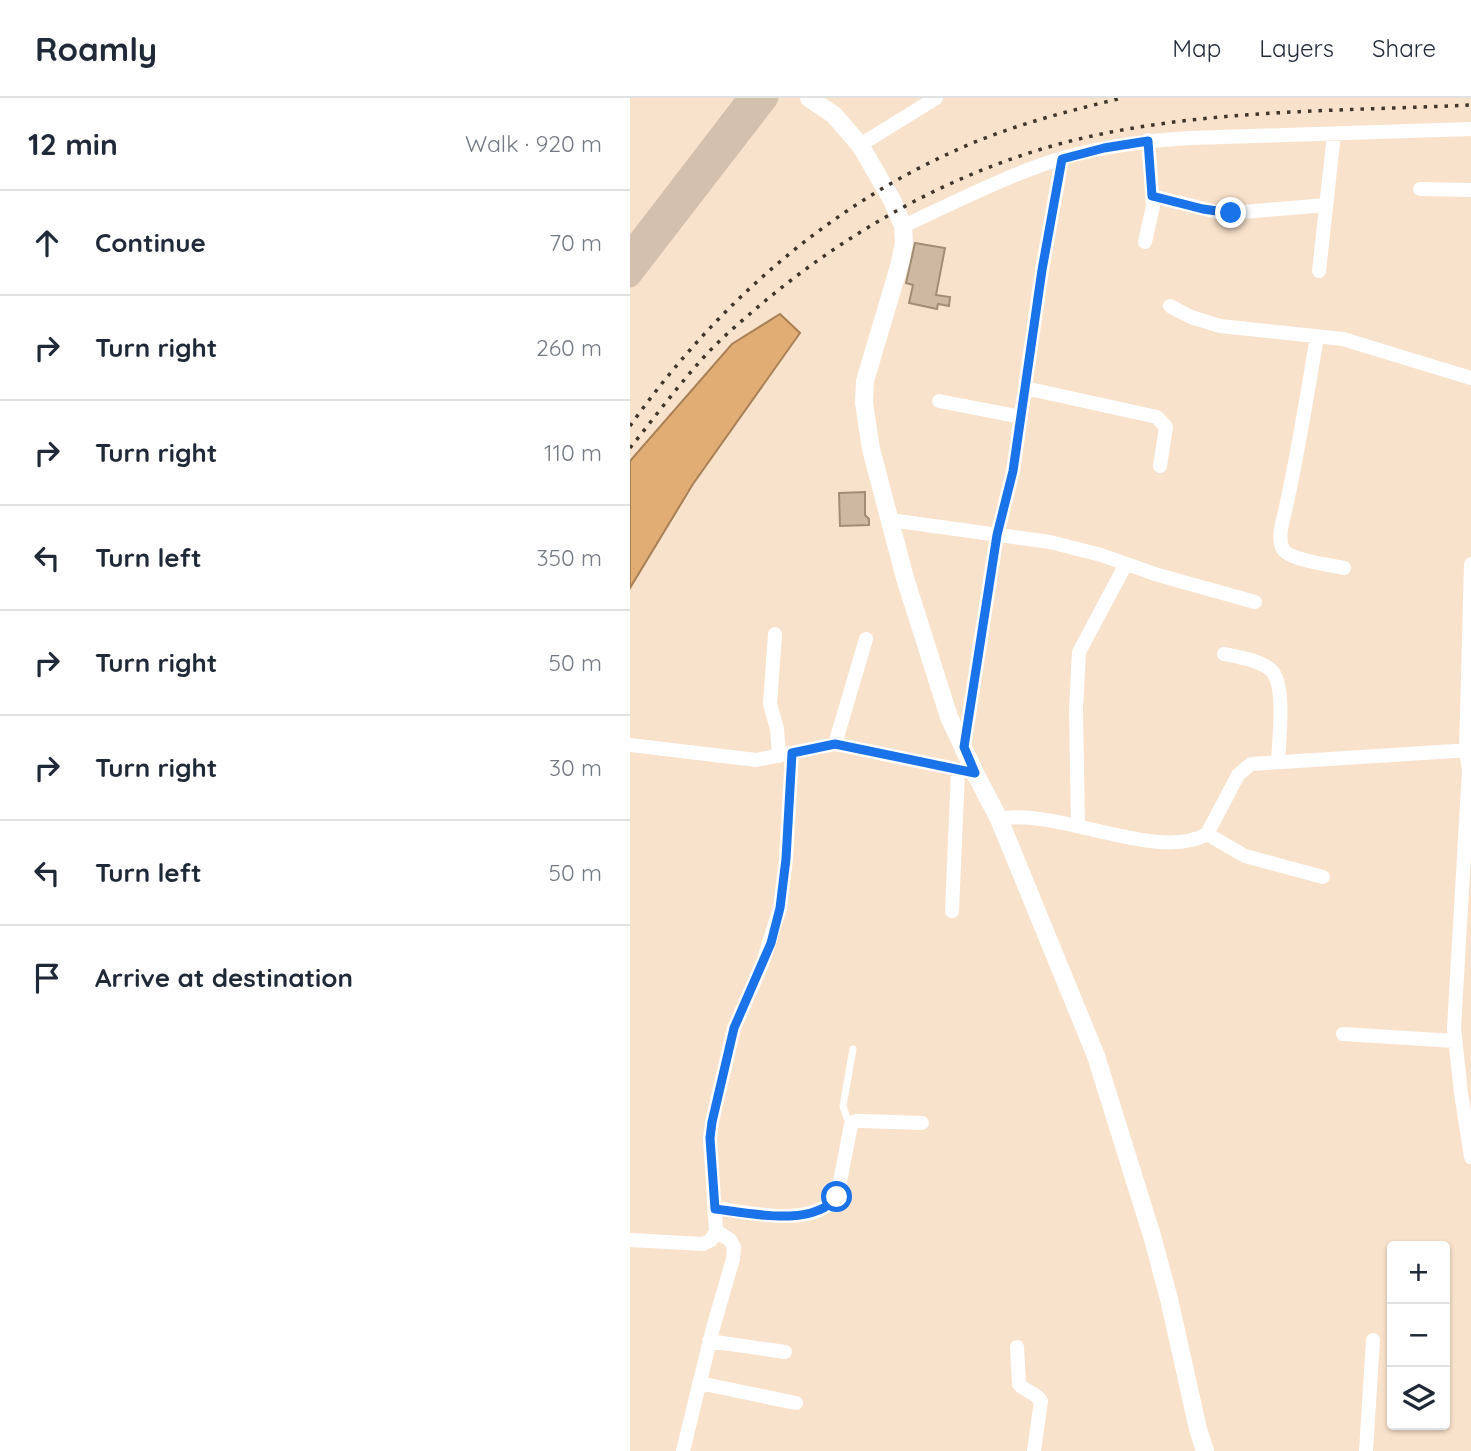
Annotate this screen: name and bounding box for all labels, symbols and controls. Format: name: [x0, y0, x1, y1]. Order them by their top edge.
text: Roamly: [35, 28, 157, 69]
text: Map: [1172, 33, 1221, 63]
text: Layers: [1259, 33, 1334, 63]
text: Share: [1372, 33, 1436, 63]
text: 12 min: [28, 125, 118, 163]
text: Walk · 920 m: [465, 129, 602, 158]
route end: [1215, 197, 1246, 228]
icon: ahead: [28, 224, 66, 262]
text: Continue: [95, 226, 206, 259]
text: 70 m: [549, 228, 602, 257]
icon: right: [28, 329, 66, 367]
text: Turn right: [95, 331, 217, 364]
text: 260 m: [536, 333, 602, 362]
icon: right: [28, 434, 66, 472]
text: Turn right: [95, 436, 217, 469]
text: 110 m: [544, 438, 602, 467]
icon: left: [28, 539, 66, 577]
text: Turn left: [95, 541, 202, 574]
text: 350 m: [536, 543, 602, 572]
icon: right: [28, 644, 66, 682]
text: Turn right: [95, 646, 217, 679]
text: 50 m: [549, 648, 602, 677]
icon: right: [28, 749, 66, 787]
text: Turn right: [95, 751, 217, 784]
text: 30 m: [549, 753, 602, 782]
icon: left: [28, 854, 66, 892]
text: Turn left: [95, 856, 202, 889]
text: 50 m: [549, 858, 602, 887]
icon: arrive: [28, 959, 66, 997]
text: Arrive at destination: [95, 961, 353, 994]
route start: [821, 1181, 852, 1212]
map controls: [1387, 1241, 1450, 1430]
button: +: [1387, 1241, 1450, 1304]
button: −: [1387, 1304, 1450, 1367]
button: layers: [1387, 1367, 1450, 1430]

